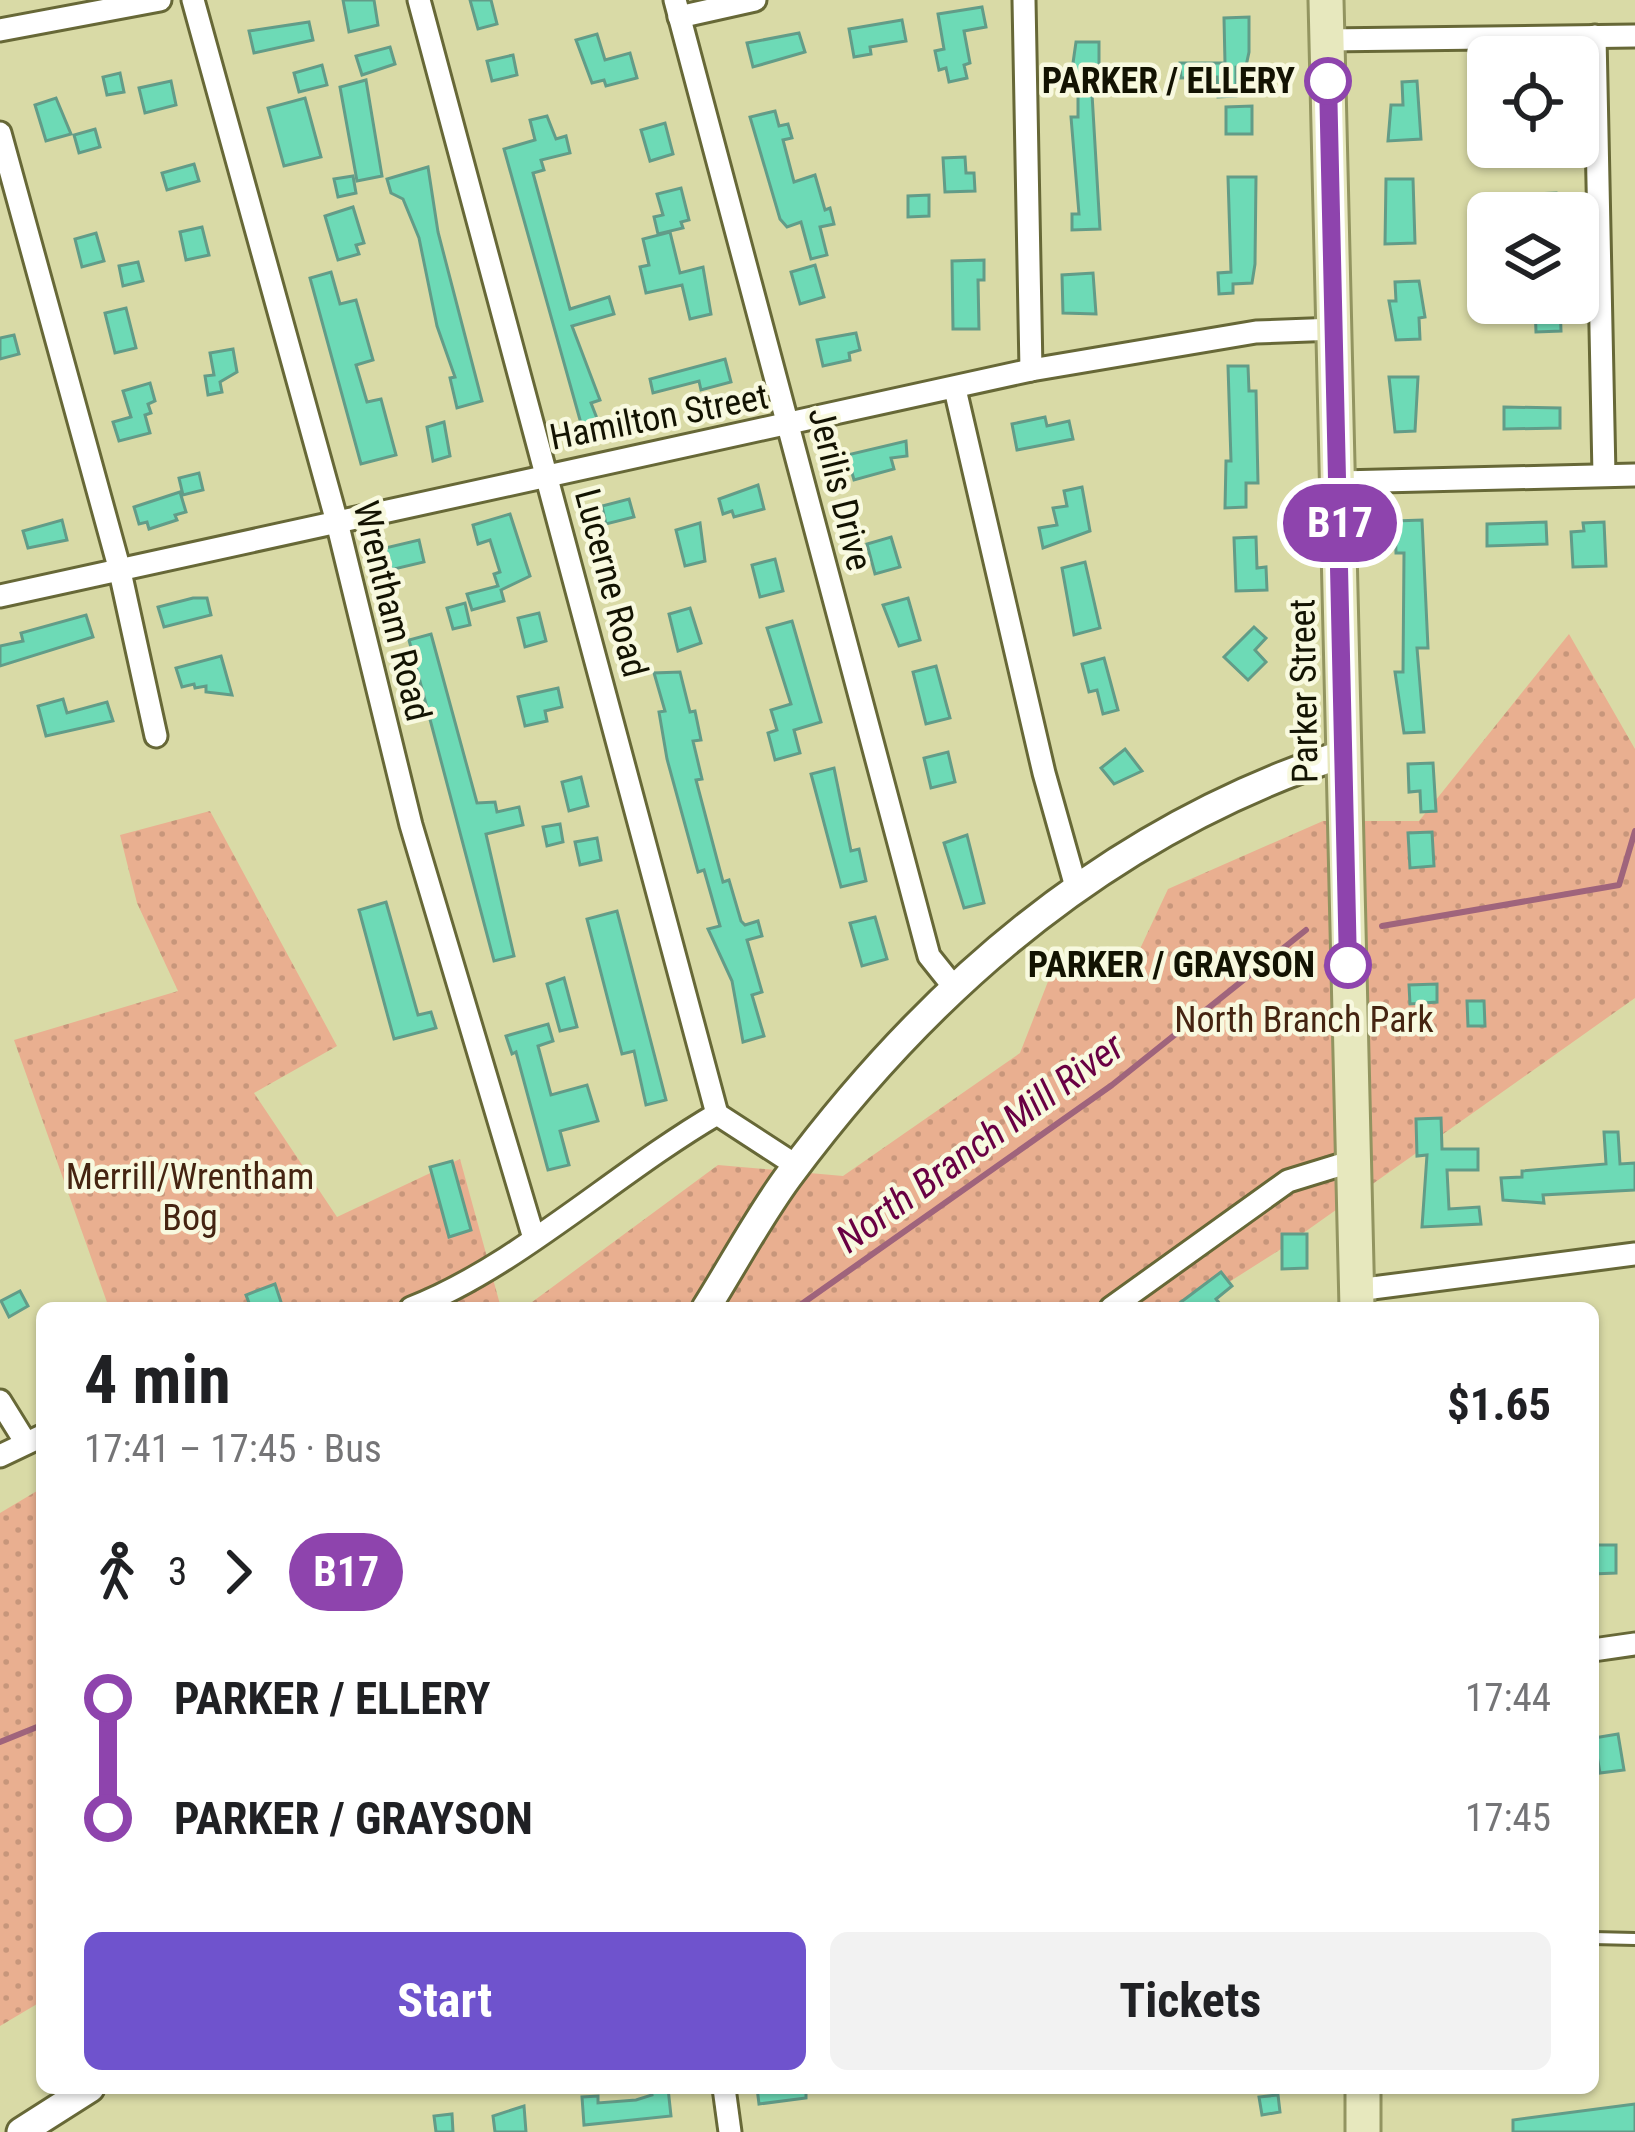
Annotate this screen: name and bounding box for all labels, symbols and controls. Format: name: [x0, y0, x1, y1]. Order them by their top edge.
map controls: [1467, 36, 1599, 324]
button: locate: [1467, 36, 1599, 168]
marker: PARKER / ELLERY: [1306, 59, 1350, 103]
place label: PARKER / ELLERY: [1042, 60, 1295, 102]
button: layers: [1467, 192, 1599, 324]
street label: Hamilton Street: [546, 375, 772, 459]
street label: Jerilis Drive: [799, 403, 881, 575]
street label: Lucerne Road: [566, 484, 656, 682]
line badge: B17: [1271, 484, 1409, 562]
street label: Wrentham Road: [344, 497, 440, 725]
text: B17: [1307, 498, 1373, 547]
street label: Parker Street: [1281, 598, 1327, 784]
marker: PARKER / GRAYSON: [1326, 943, 1370, 987]
place label: PARKER / GRAYSON: [1028, 944, 1315, 986]
park label: North Branch Park: [1174, 999, 1434, 1041]
water label: North Branch Mill River: [828, 1023, 1134, 1262]
park label: Merrill/Wrentham Bog: [66, 1156, 314, 1239]
text: 4 min: [84, 1342, 231, 1419]
text: $1.65: [1447, 1378, 1551, 1431]
text: 17:41 – 17:45 · Bus: [84, 1426, 382, 1472]
icon: walk: [84, 1539, 150, 1605]
icon: forward: [205, 1539, 271, 1605]
text: B17: [313, 1547, 379, 1596]
text: 3: [168, 1549, 187, 1595]
text: PARKER / ELLERY: [174, 1672, 491, 1725]
text: 17:44: [1465, 1675, 1551, 1721]
text: PARKER / GRAYSON: [174, 1792, 533, 1845]
text: 17:45: [1465, 1795, 1551, 1841]
button: Start: [84, 1932, 806, 2070]
button: Tickets: [830, 1932, 1551, 2070]

